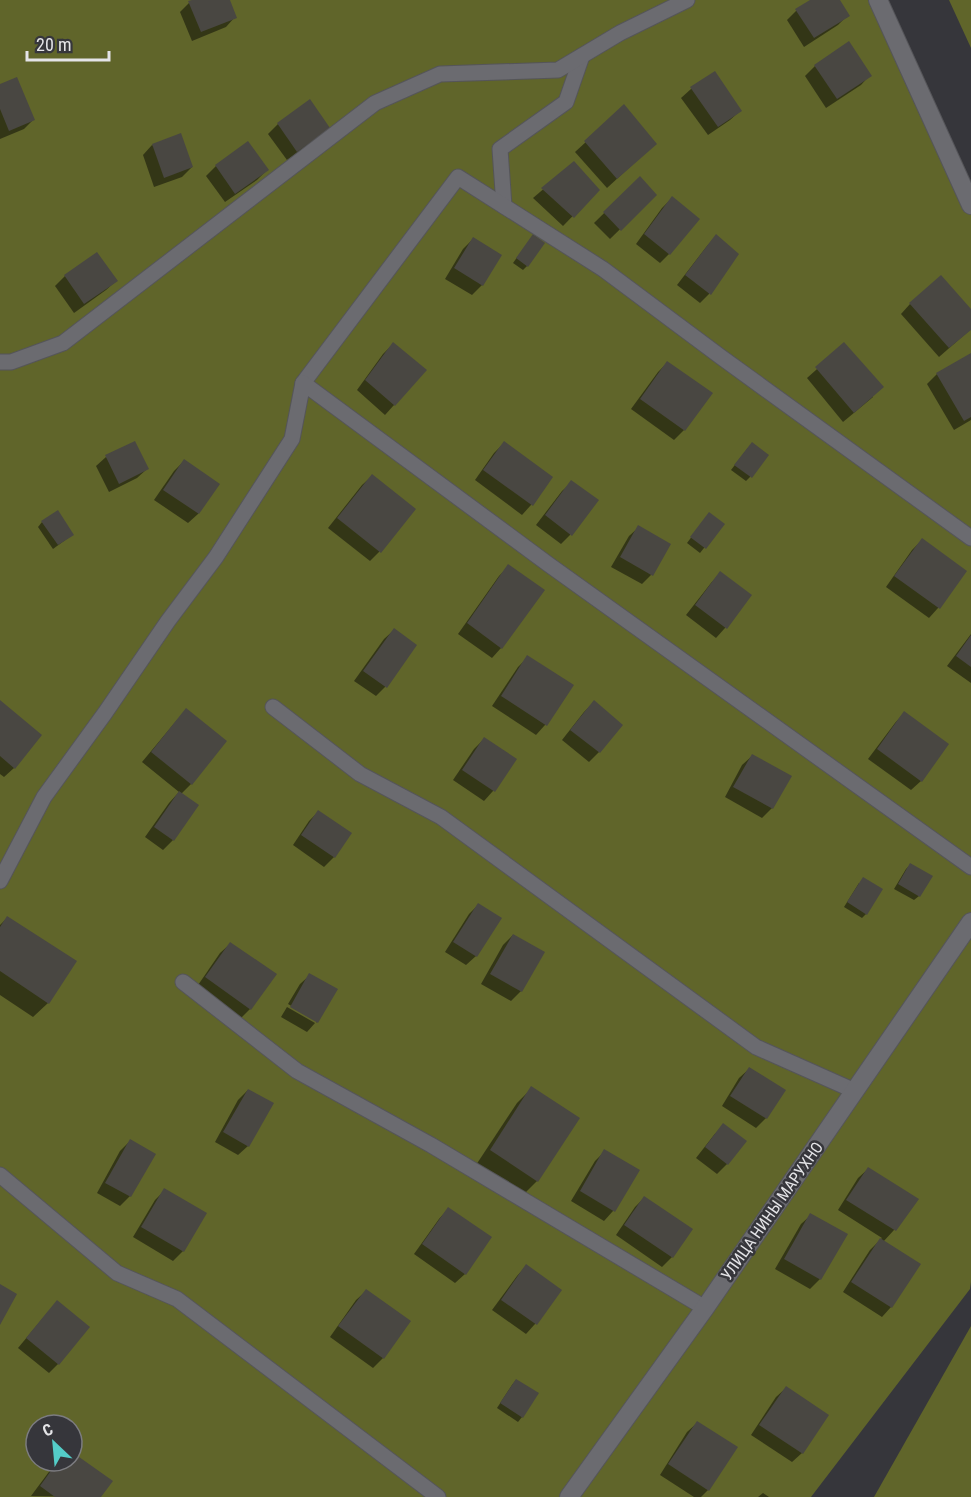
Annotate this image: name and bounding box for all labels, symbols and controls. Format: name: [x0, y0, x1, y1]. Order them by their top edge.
scale bar: [27, 24, 110, 62]
text: 20 m: [36, 34, 71, 55]
street label: УЛИЦА НИНЫ МАРУХНО: [717, 1138, 827, 1284]
north arrow: [24, 1413, 84, 1473]
text: С: [39, 1419, 56, 1441]

